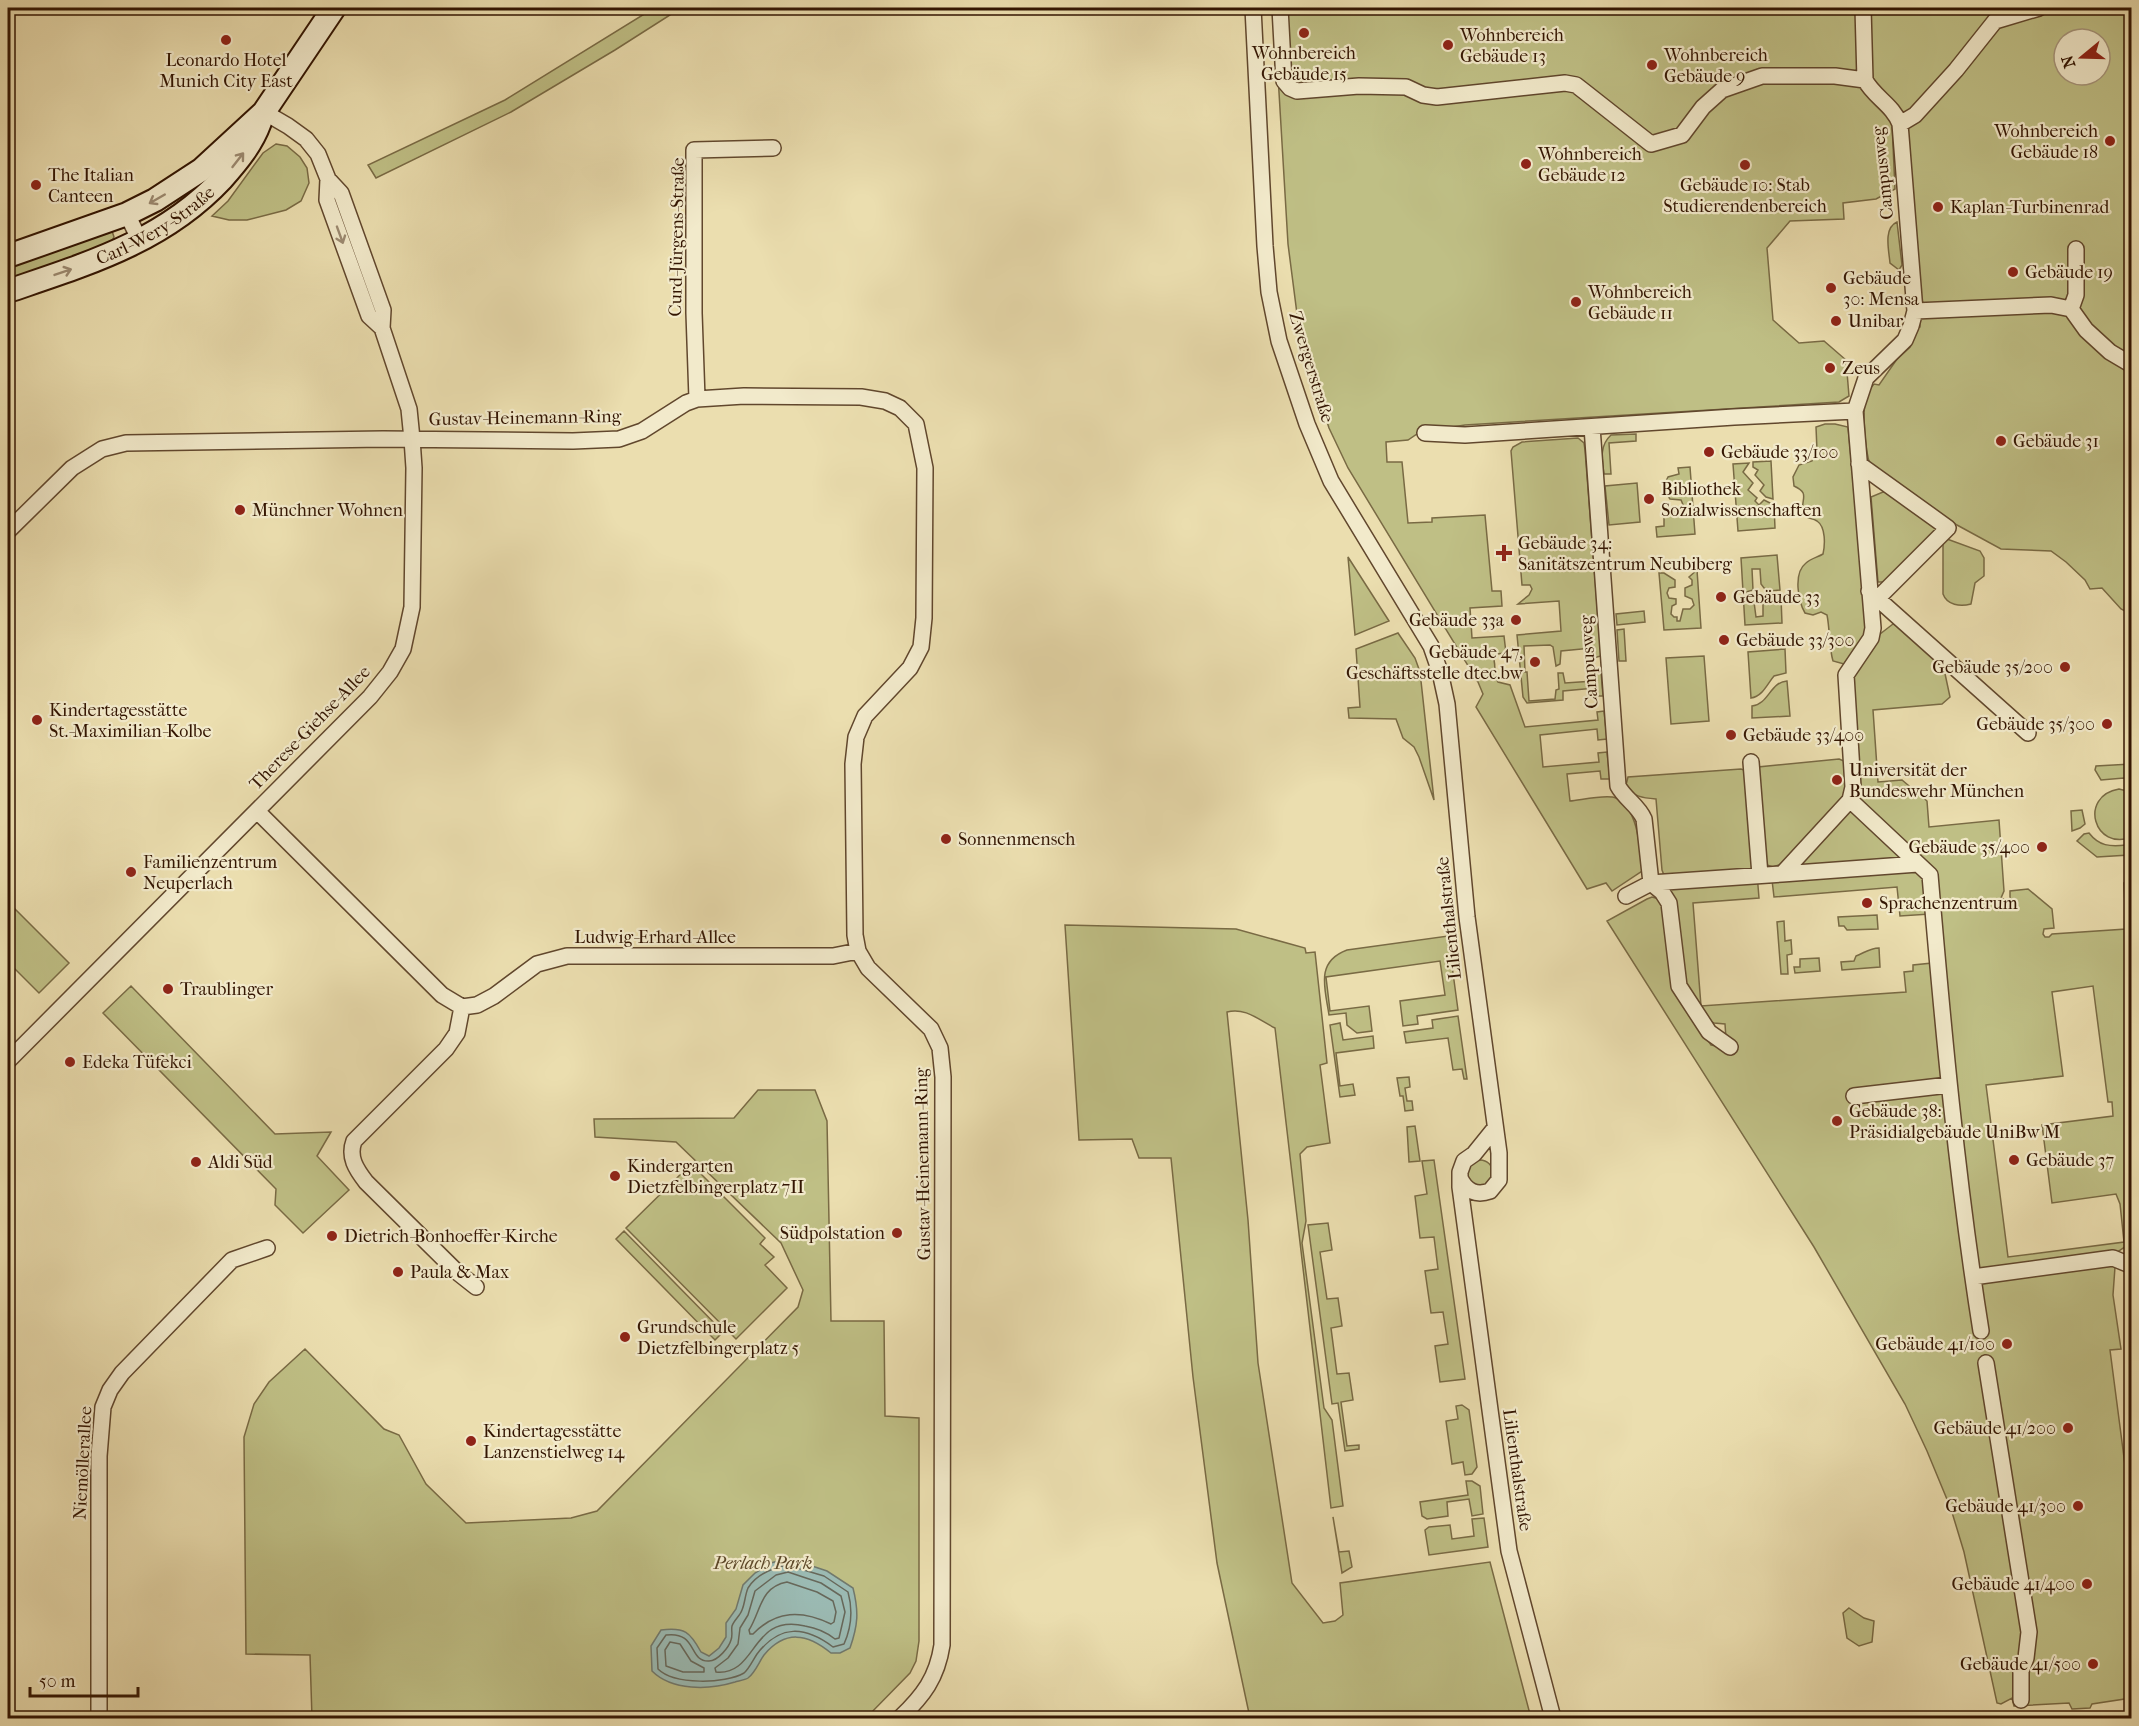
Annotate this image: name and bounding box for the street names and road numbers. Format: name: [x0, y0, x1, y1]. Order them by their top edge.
street label: Campusweg: [1868, 125, 1898, 221]
street label: Curd-Jürgens-Straße: [665, 157, 689, 317]
street label: Carl-Wery-Straße: [93, 182, 219, 269]
street label: Zwergerstraße: [1284, 309, 1338, 425]
street label: Gustav-Heinemann-Ring: [429, 406, 622, 430]
street label: Campusweg: [1575, 614, 1603, 709]
street label: Therese-Giehse-Allee: [245, 661, 375, 794]
street label: Lilienthalstraße: [1432, 856, 1466, 980]
street label: Ludwig-Erhard-Allee: [574, 927, 736, 948]
street label: Gustav-Heinemann-Ring: [911, 1067, 935, 1260]
street label: Niemöllerallee: [70, 1406, 96, 1520]
street label: Lilienthalstraße: [1498, 1408, 1536, 1533]

